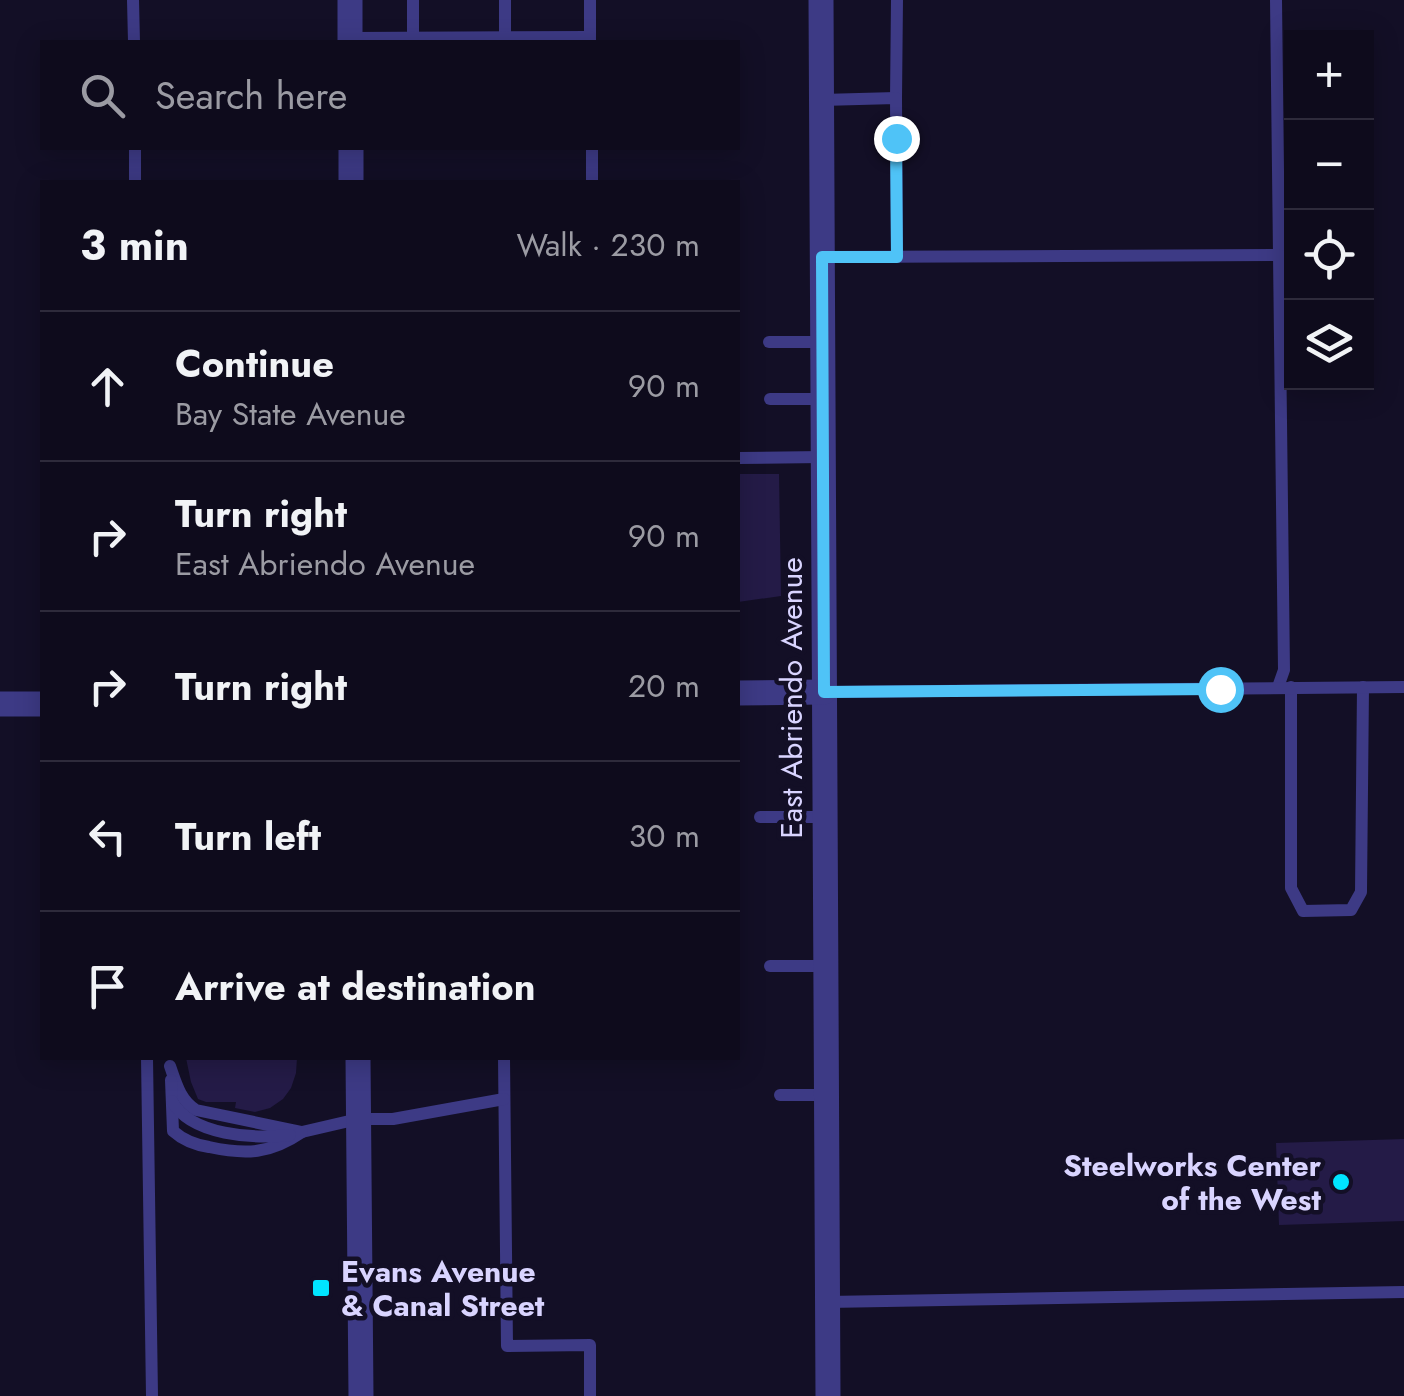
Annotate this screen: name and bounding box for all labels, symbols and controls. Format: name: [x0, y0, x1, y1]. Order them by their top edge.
map controls: [1284, 30, 1374, 390]
button: +: [1284, 30, 1374, 120]
search box: [40, 40, 740, 150]
icon: search: [75, 68, 130, 123]
text: Search here: [155, 68, 347, 123]
route end: [874, 116, 920, 162]
button: −: [1284, 120, 1374, 210]
button: locate: [1284, 210, 1374, 300]
text: 3 min: [80, 215, 189, 276]
text: Walk · 230 m: [516, 222, 700, 268]
button: layers: [1284, 300, 1374, 390]
text: Continue: [175, 336, 334, 391]
icon: ahead: [80, 359, 135, 414]
text: 90 m: [628, 363, 700, 409]
text: Bay State Avenue: [175, 391, 406, 437]
text: Turn right: [175, 486, 347, 541]
icon: right: [80, 509, 135, 564]
text: 90 m: [628, 513, 700, 559]
text: East Abriendo Avenue: [175, 541, 475, 587]
street label: East Abriendo Avenue: [770, 557, 813, 839]
icon: right: [80, 659, 135, 714]
text: Turn right: [175, 659, 347, 714]
text: 20 m: [628, 663, 700, 709]
route start: [1198, 667, 1244, 713]
icon: left: [80, 809, 135, 864]
text: Turn left: [175, 809, 321, 864]
text: 30 m: [629, 813, 700, 859]
icon: arrive: [80, 959, 135, 1014]
text: Arrive at destination: [175, 959, 536, 1014]
place label: Steelworks Center of the West: [1063, 1144, 1322, 1221]
marker: Steelworks Center of the West: [1330, 1171, 1352, 1193]
place label: Evans Avenue & Canal Street: [341, 1250, 545, 1327]
marker: Evans Avenue & Canal Street: [310, 1277, 332, 1299]

